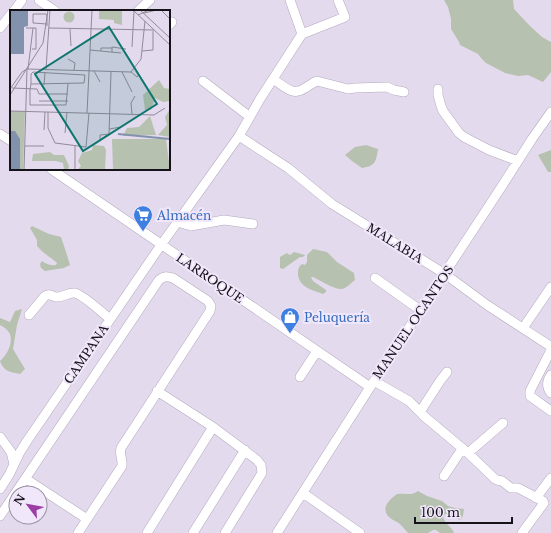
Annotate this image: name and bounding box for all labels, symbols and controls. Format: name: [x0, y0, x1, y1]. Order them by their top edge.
inset map: [10, 10, 170, 170]
supermarket icon: Almacén: [132, 204, 154, 232]
place label: Almacén: [156, 208, 211, 223]
street label: MALABIA: [364, 220, 427, 267]
street label: LARROQUE: [173, 250, 247, 306]
street label: MANUEL OCANTOS: [369, 262, 457, 382]
shop icon: Peluquería: [279, 306, 301, 334]
place label: Peluquería: [304, 310, 370, 325]
street label: CAMPANA: [61, 321, 112, 387]
north arrow: [8, 485, 48, 525]
text: N: [11, 491, 29, 508]
scale bar: [415, 499, 512, 525]
text: 100 m: [421, 505, 460, 520]

